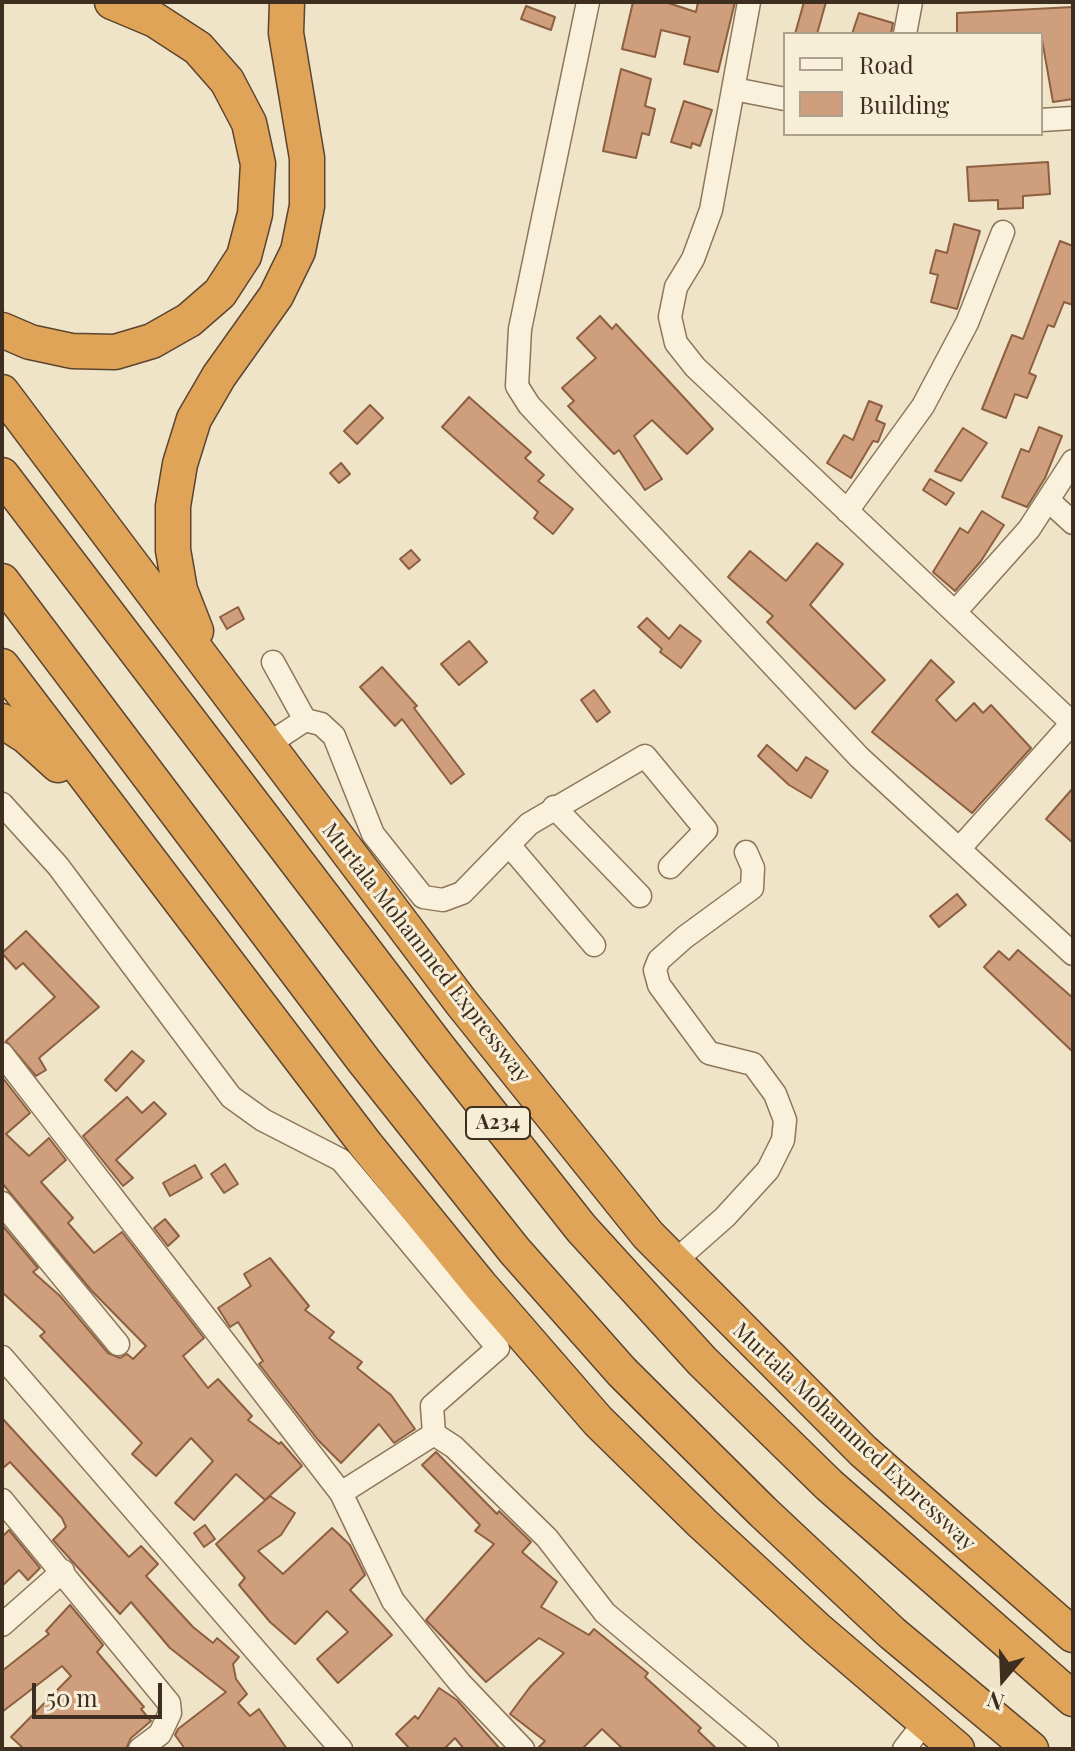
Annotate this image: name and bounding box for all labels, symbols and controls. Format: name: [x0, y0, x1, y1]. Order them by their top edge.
legend: [783, 32, 1043, 136]
text: Road: [859, 48, 914, 80]
text: Building: [859, 88, 949, 120]
street label: Murtala Mohammed Expressway: [316, 818, 536, 1088]
road number: A234: [466, 1107, 530, 1139]
street label: Murtala Mohammed Expressway: [727, 1317, 981, 1557]
north arrow: [963, 1639, 1043, 1719]
scale bar: [36, 1667, 166, 1717]
text: 50 m: [46, 1681, 98, 1713]
text: N: [983, 1685, 1008, 1718]

